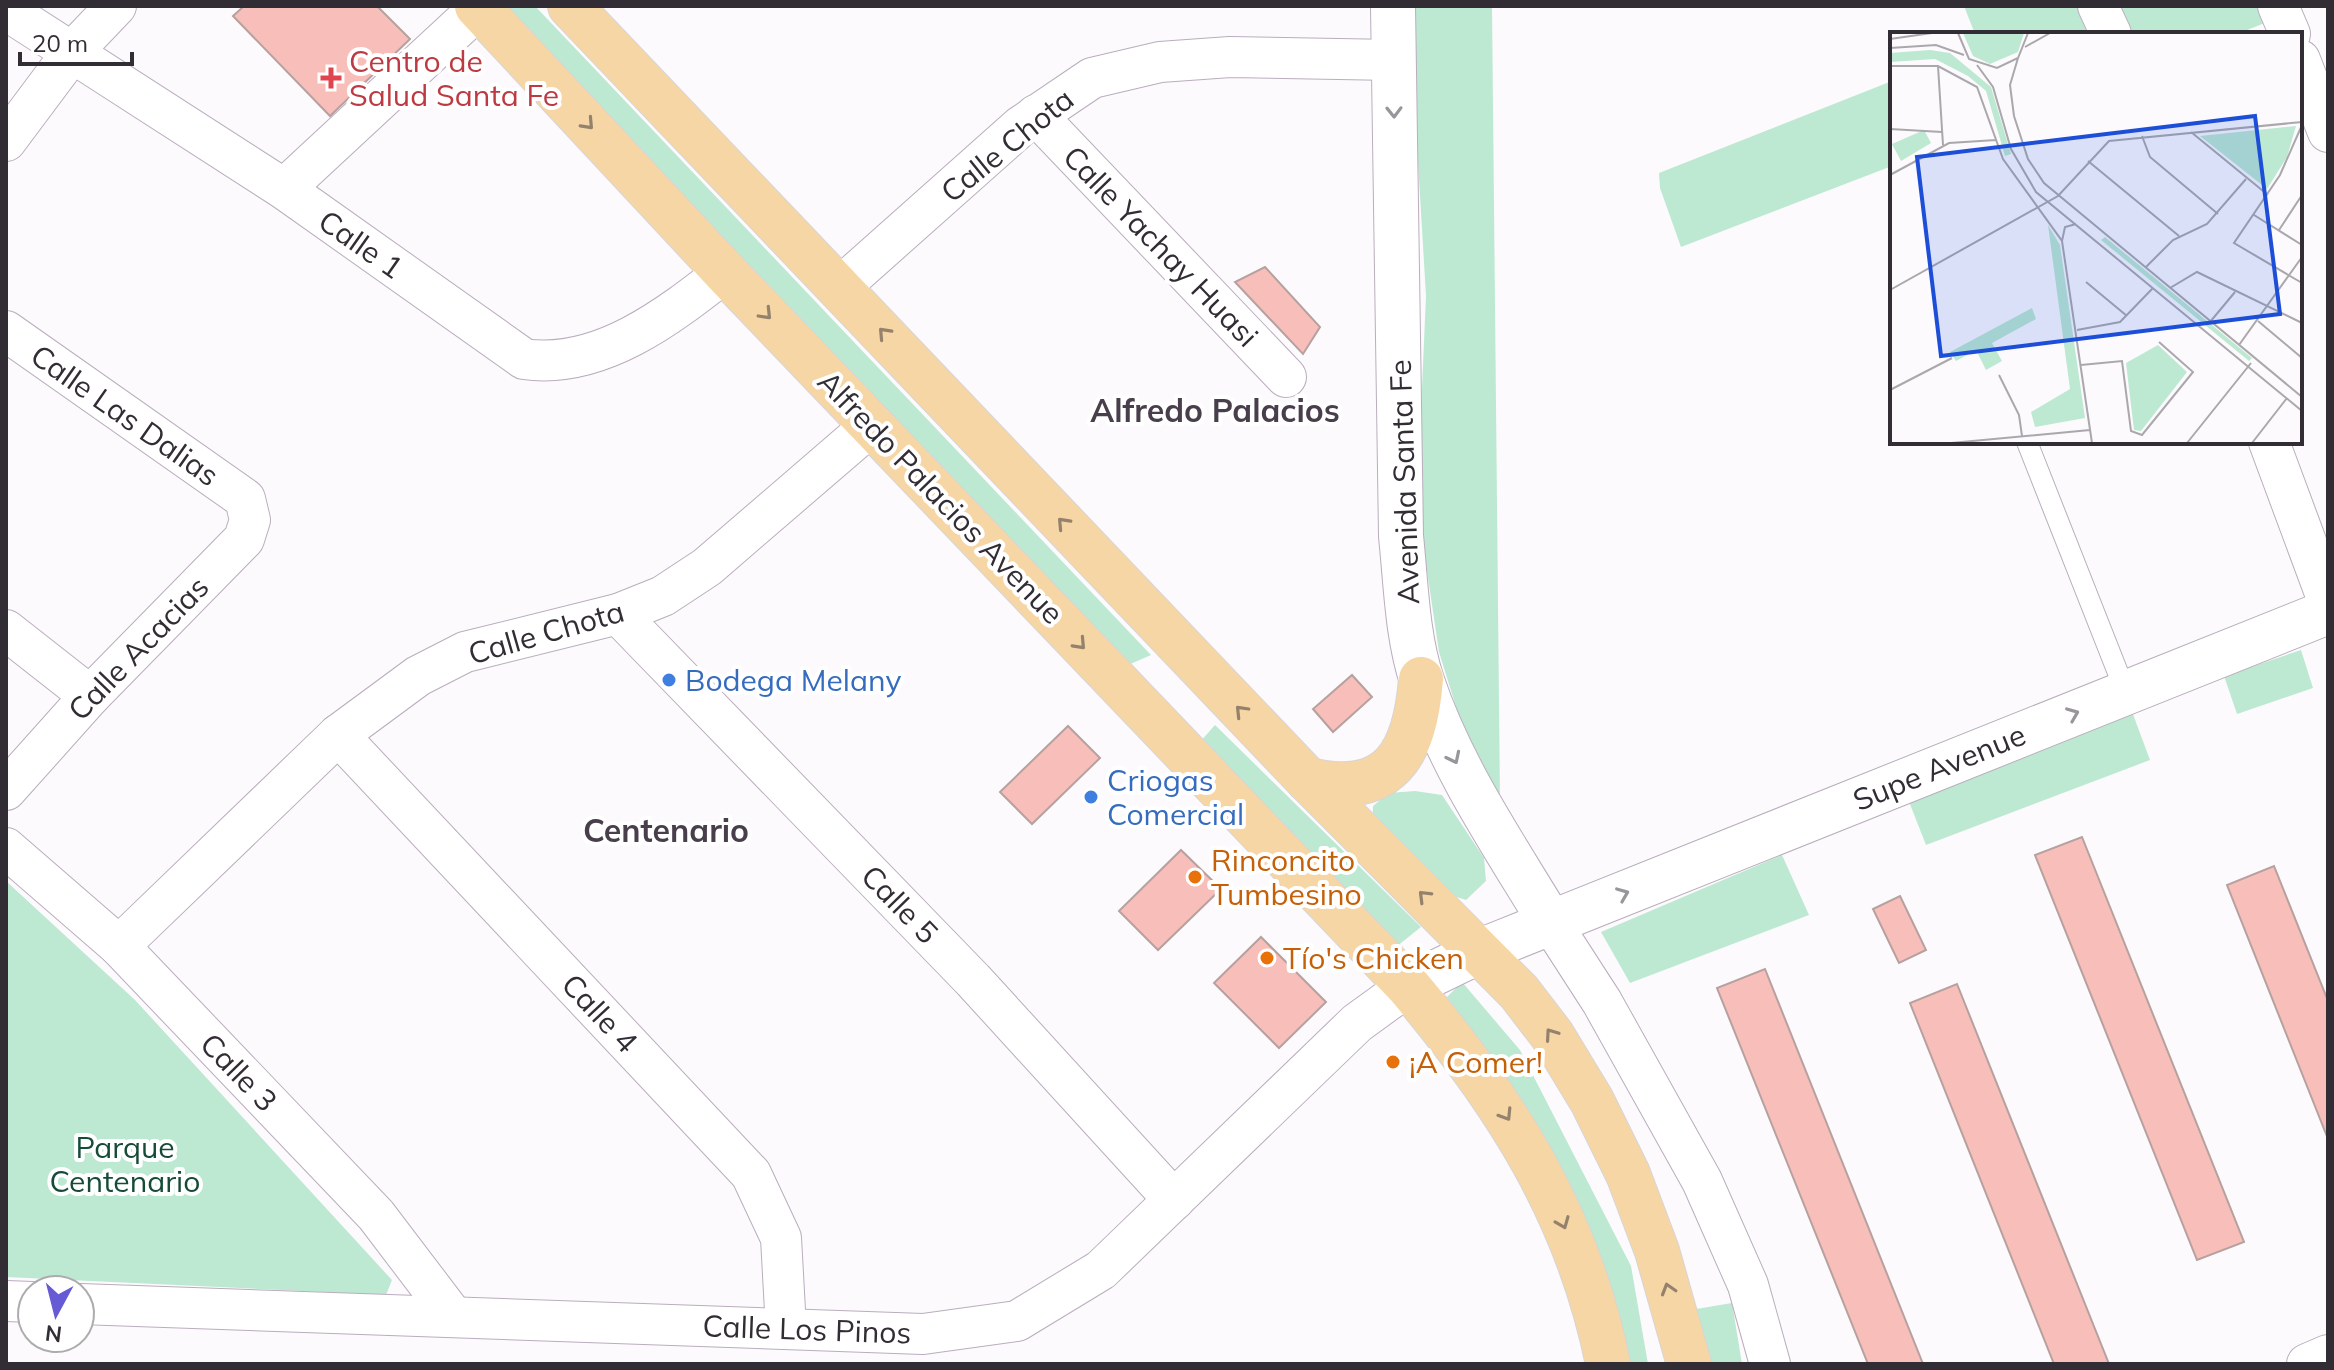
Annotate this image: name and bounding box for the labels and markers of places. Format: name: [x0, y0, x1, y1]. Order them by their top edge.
place label: Centro de Salud Santa Fe: [349, 42, 559, 114]
marker: Centro de Salud Santa Fe: [320, 67, 342, 89]
place label: Bodega Melany: [685, 661, 901, 699]
marker: Bodega Melany: [660, 671, 678, 689]
place label: Criogas Comercial: [1107, 761, 1244, 833]
marker: Criogas Comercial: [1082, 788, 1100, 806]
place label: Rinconcito Tumbesino: [1211, 841, 1362, 913]
marker: Rinconcito Tumbesino: [1186, 868, 1204, 886]
place label: Tío's Chicken: [1283, 939, 1464, 977]
marker: Tío's Chicken: [1258, 949, 1276, 967]
place label: ¡A Comer!: [1409, 1043, 1543, 1081]
marker: ¡A Comer!: [1384, 1053, 1402, 1071]

